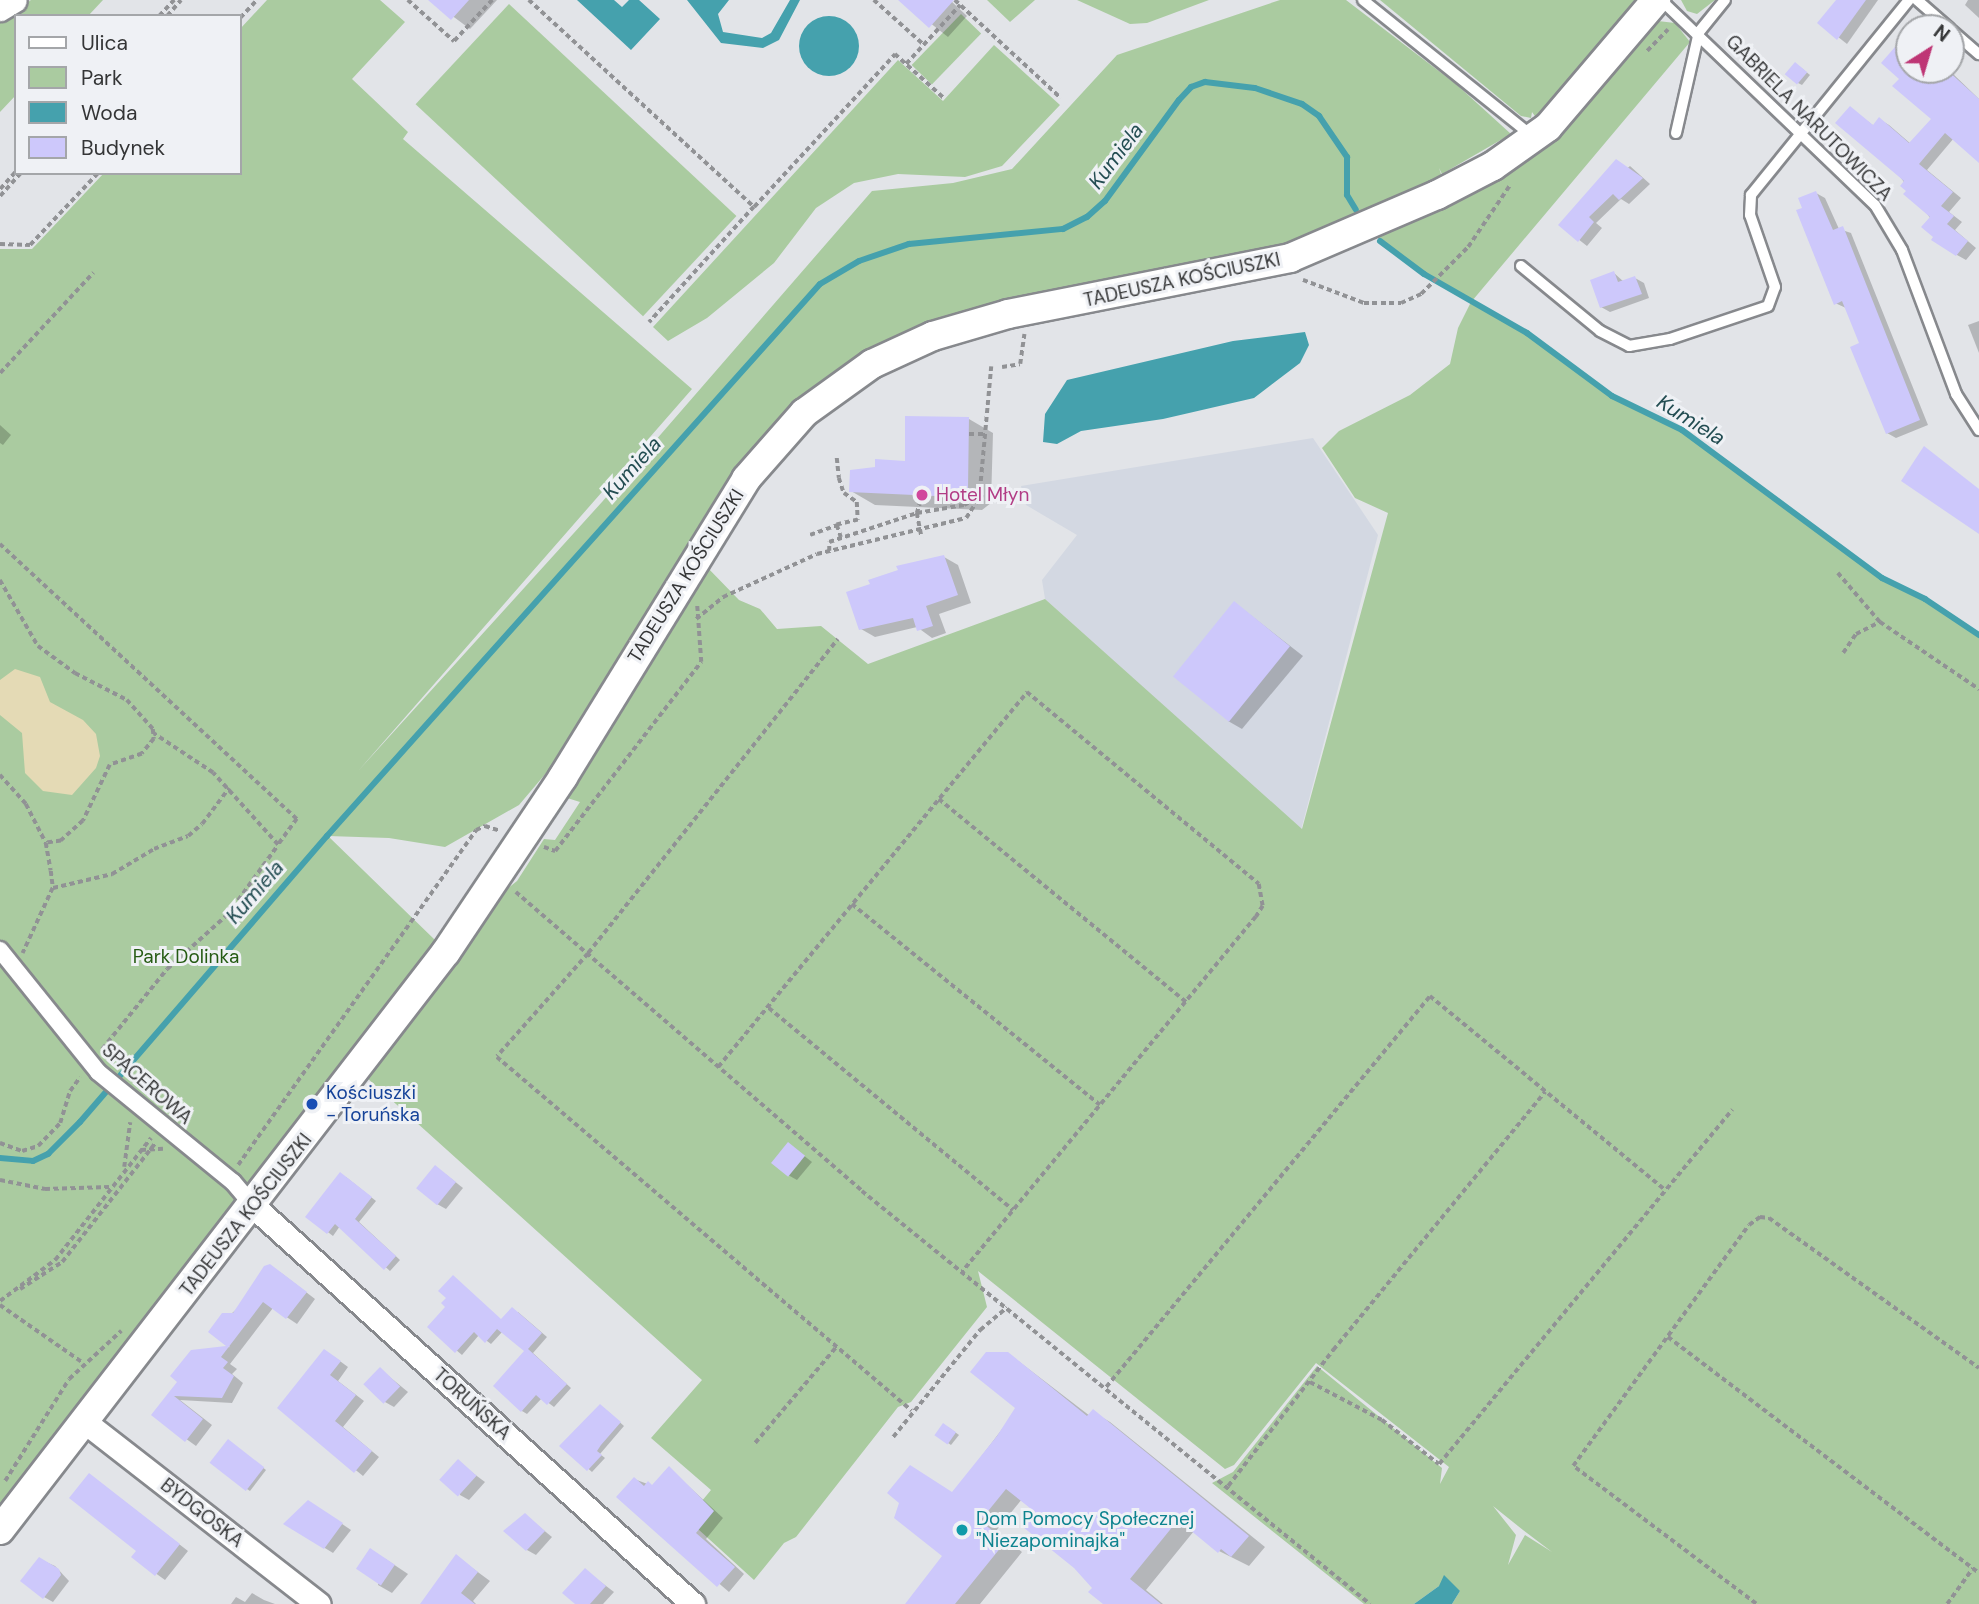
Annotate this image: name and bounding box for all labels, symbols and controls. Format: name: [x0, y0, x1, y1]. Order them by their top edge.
legend: [14, 14, 242, 175]
north arrow: [1895, 14, 1965, 84]
text: N: [1929, 19, 1955, 48]
text: Ulica: [81, 29, 128, 57]
street label: GABRIELA NARUTOWICZA: [1721, 30, 1897, 206]
text: Park: [81, 64, 122, 92]
text: Woda: [81, 99, 137, 127]
water label: Kumiela: [1083, 118, 1149, 194]
text: Budynek: [81, 134, 165, 162]
street label: TADEUSZA KOŚCIUSZKI: [1082, 248, 1282, 312]
water label: Kumiela: [1652, 389, 1730, 451]
water label: Kumiela: [597, 431, 667, 505]
place label: Hotel Młyn: [936, 484, 1029, 506]
street label: TADEUSZA KOŚCIUSZKI: [623, 485, 749, 667]
marker: Hotel Młyn: [914, 487, 930, 503]
water label: Kumiela: [221, 855, 289, 929]
park label: Park Dolinka: [133, 946, 239, 968]
street label: SPACEROWA: [97, 1039, 197, 1129]
place label: Kościuszki - Toruńska: [326, 1082, 420, 1126]
marker: Kościuszki - Toruńska: [304, 1096, 320, 1112]
street label: TADEUSZA KOŚCIUSZKI: [175, 1129, 317, 1301]
street label: TORUŃSKA: [429, 1363, 515, 1445]
street label: BYDGOSKA: [156, 1474, 248, 1552]
place label: Dom Pomocy Społecznej "Niezapominajka": [976, 1508, 1194, 1552]
marker: Dom Pomocy Społecznej "Niezapominajka": [954, 1522, 970, 1538]

